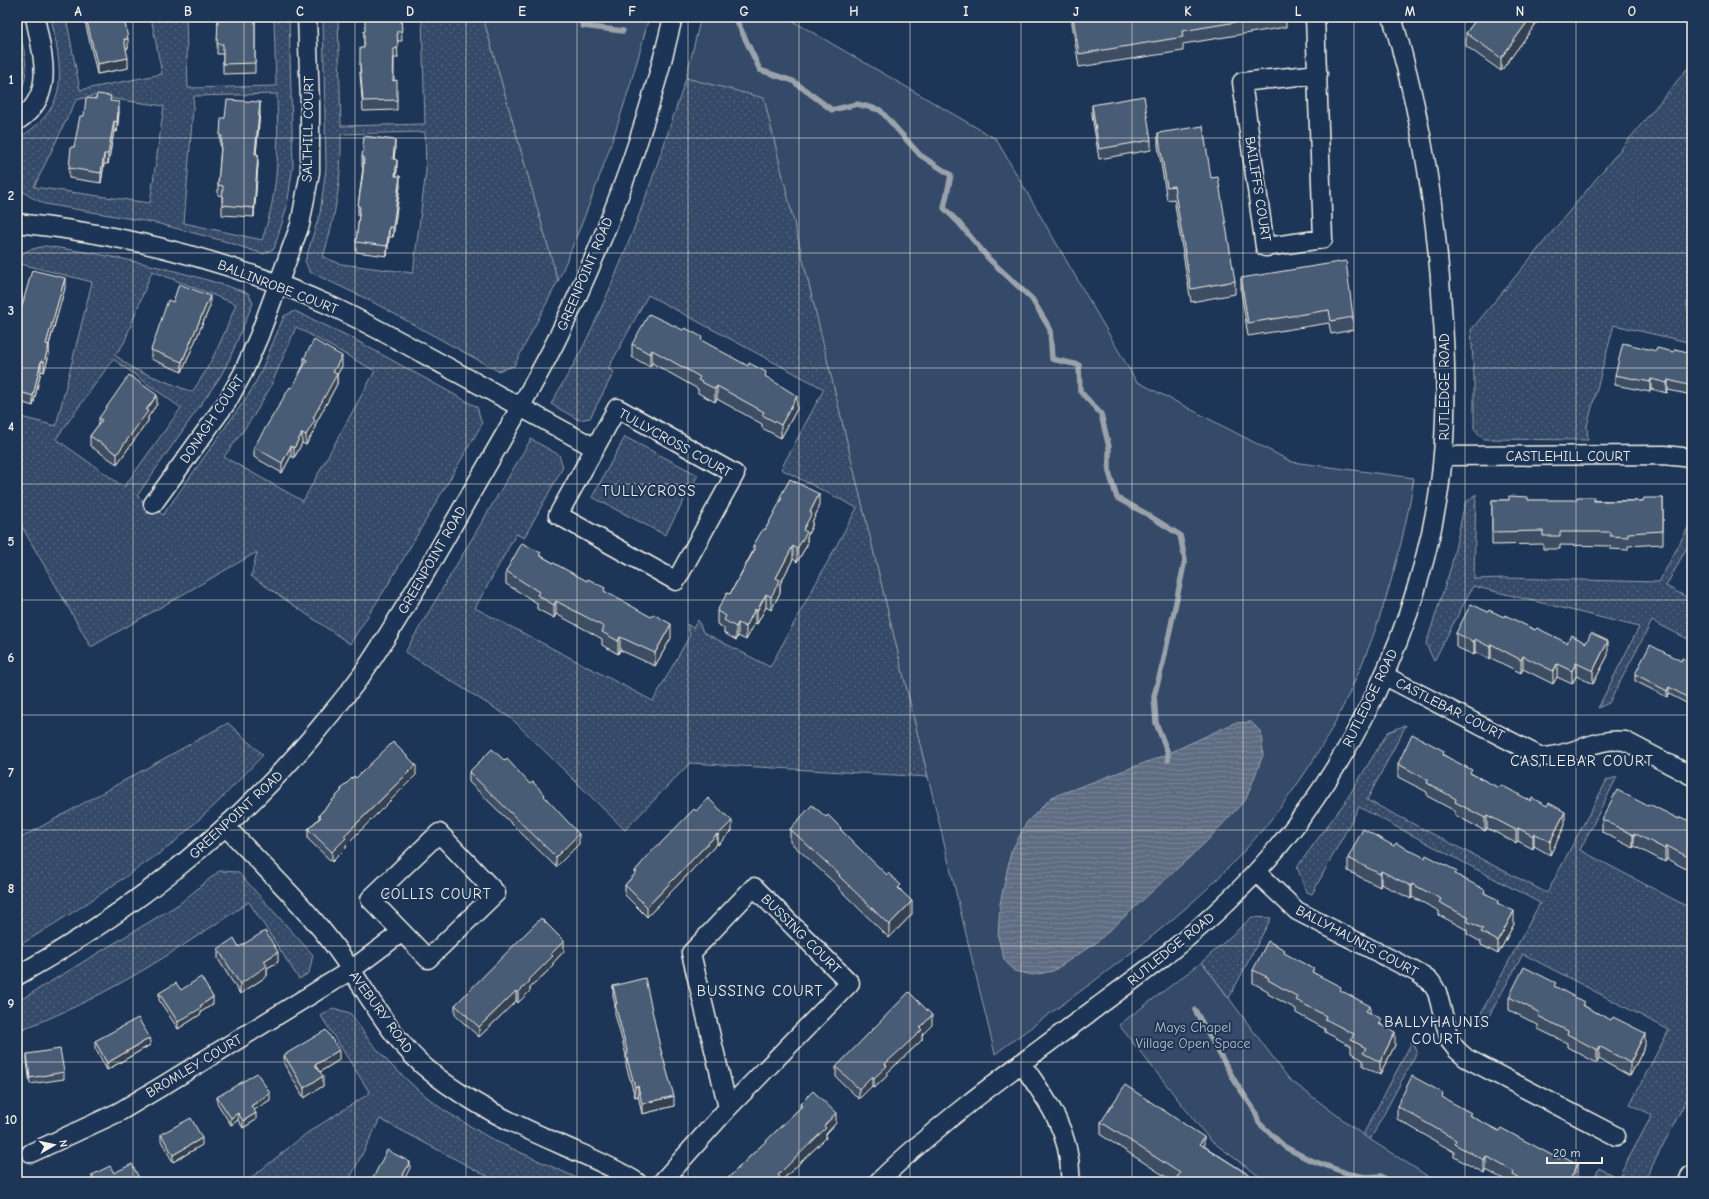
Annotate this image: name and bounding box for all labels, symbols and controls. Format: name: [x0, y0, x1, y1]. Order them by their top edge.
text: A: [74, 4, 82, 19]
text: B: [184, 4, 192, 19]
text: C: [296, 4, 304, 19]
text: D: [406, 4, 414, 19]
text: E: [518, 4, 526, 19]
text: F: [628, 4, 636, 19]
text: G: [739, 4, 749, 19]
text: H: [849, 4, 859, 19]
text: I: [963, 4, 969, 19]
text: J: [1073, 4, 1079, 19]
text: K: [1184, 4, 1192, 19]
text: L: [1295, 4, 1302, 19]
text: M: [1405, 4, 1416, 19]
text: N: [1516, 4, 1524, 19]
text: O: [1628, 4, 1636, 19]
text: 1: [8, 72, 14, 87]
street label: SALTHILL COURT: [299, 75, 317, 182]
street label: BAILIFFS COURT: [1241, 135, 1275, 243]
text: 2: [8, 188, 14, 203]
street label: GREENPOINT ROAD: [553, 214, 617, 333]
street label: BALLINROBE COURT: [215, 256, 341, 318]
text: 3: [8, 303, 14, 318]
street label: RUTLEDGE ROAD: [1436, 333, 1453, 441]
street label: DONAGH COURT: [176, 371, 248, 466]
street label: TULLYCROSS COURT: [616, 405, 735, 481]
text: 4: [8, 419, 14, 434]
street label: CASTLEHILL COURT: [1506, 448, 1631, 465]
district label: TULLYCROSS: [602, 482, 696, 500]
street label: GREENPOINT ROAD: [394, 503, 470, 617]
text: 5: [8, 534, 15, 549]
street label: RUTLEDGE ROAD: [1339, 646, 1401, 750]
text: 6: [8, 650, 15, 665]
street label: CASTLEBAR COURT: [1393, 674, 1508, 744]
district label: CASTLEBAR COURT: [1510, 752, 1654, 770]
text: 7: [8, 765, 14, 780]
street label: GREENPOINT ROAD: [186, 767, 286, 863]
text: 8: [8, 881, 14, 896]
district label: COLLIS COURT: [380, 885, 492, 903]
street label: BUSSING COURT: [757, 890, 845, 978]
street label: BALLYHAUNIS COURT: [1293, 902, 1422, 981]
street label: RUTLEDGE ROAD: [1124, 909, 1218, 989]
street label: AVEBURY ROAD: [345, 968, 417, 1057]
district label: BUSSING COURT: [697, 982, 823, 1000]
text: 9: [8, 996, 15, 1011]
district label: BALLYHAUNIS COURT: [1384, 1013, 1490, 1048]
park label: Mays Chapel Village Open Space: [1135, 1019, 1251, 1052]
street label: BROMLEY COURT: [143, 1030, 246, 1101]
text: 10: [5, 1112, 17, 1127]
north arrow: [34, 1125, 74, 1165]
text: N: [56, 1139, 70, 1148]
scale bar: [1547, 1139, 1602, 1165]
text: 20 m: [1553, 1146, 1581, 1160]

